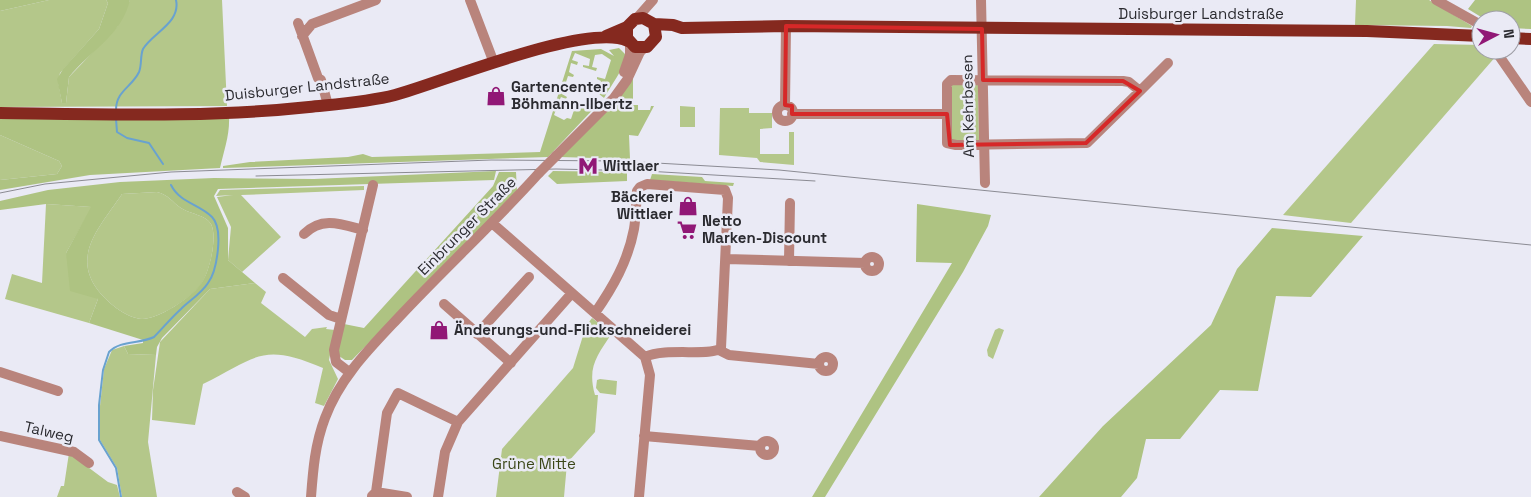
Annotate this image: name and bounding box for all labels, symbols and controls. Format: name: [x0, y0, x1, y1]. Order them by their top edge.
street label: Duisburger Landstraße: [1118, 4, 1284, 23]
north arrow: [1471, 10, 1521, 60]
text: N: [1499, 28, 1518, 39]
street label: Am Kehrbesen: [957, 54, 978, 158]
street label: Duisburger Landstraße: [224, 68, 390, 105]
place label: Gartencenter Böhmann-Ilbertz: [511, 77, 633, 113]
shop icon: Gartencenter Böhmann-Ilbertz: [485, 85, 507, 107]
metro station icon: Wittlaer: [577, 155, 599, 177]
place label: Wittlaer: [603, 156, 659, 175]
street label: Einbrunger Straße: [413, 172, 520, 279]
place label: Bäckerei Wittlaer: [611, 187, 673, 223]
shop icon: Bäckerei Wittlaer: [677, 195, 699, 217]
place label: Netto Marken-Discount: [702, 211, 827, 247]
supermarket icon: Netto Marken-Discount: [676, 219, 698, 241]
shop icon: Änderungs-und-Flickschneiderei: [428, 319, 450, 341]
place label: Änderungs-und-Flickschneiderei: [454, 320, 691, 339]
street label: Talweg: [23, 417, 76, 446]
park label: Grüne Mitte: [492, 454, 576, 473]

